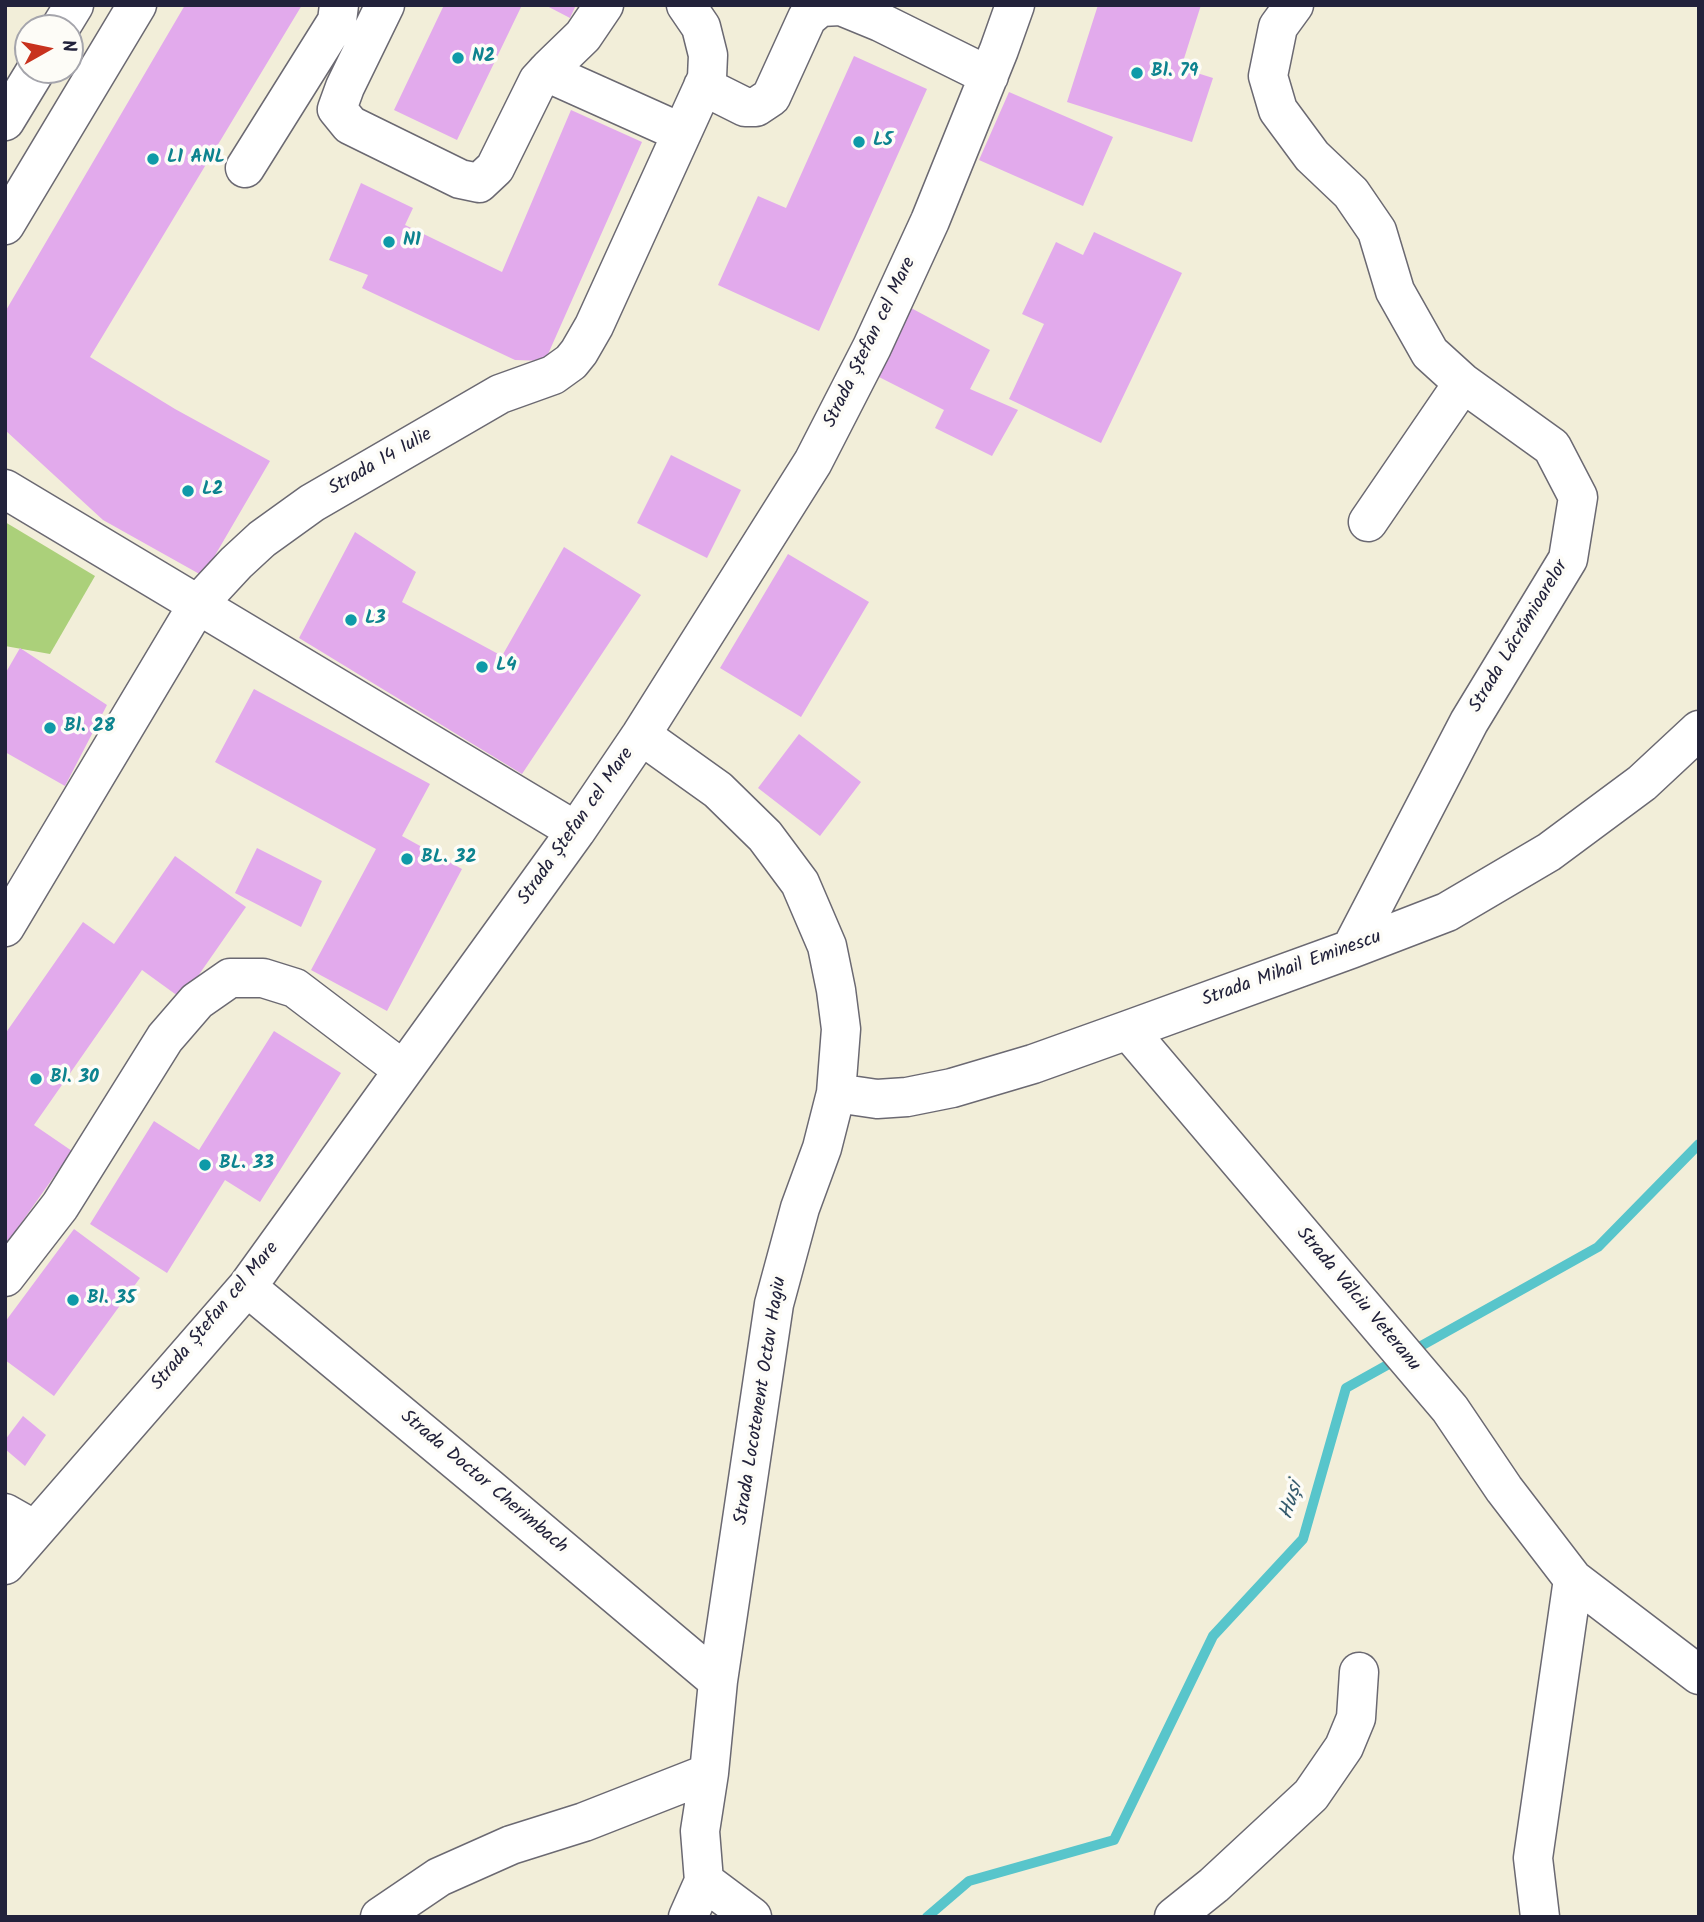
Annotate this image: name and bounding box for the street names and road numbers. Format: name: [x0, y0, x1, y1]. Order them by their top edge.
street label: Strada Ștefan cel Mare: [820, 254, 922, 432]
street label: Strada 14 Iulie: [325, 424, 437, 502]
street label: Strada Lăcrămioarelor: [1466, 557, 1574, 717]
street label: Strada Ștefan cel Mare: [514, 744, 640, 910]
street label: Strada Mihail Eminescu: [1199, 927, 1385, 1013]
street label: Strada Vălciu Veteranu: [1290, 1223, 1424, 1377]
street label: Strada Ștefan cel Mare: [147, 1238, 285, 1396]
street label: Strada Locotenent Octav Hagiu: [731, 1275, 793, 1527]
street label: Strada Doctor Cherimbach: [395, 1406, 571, 1560]

